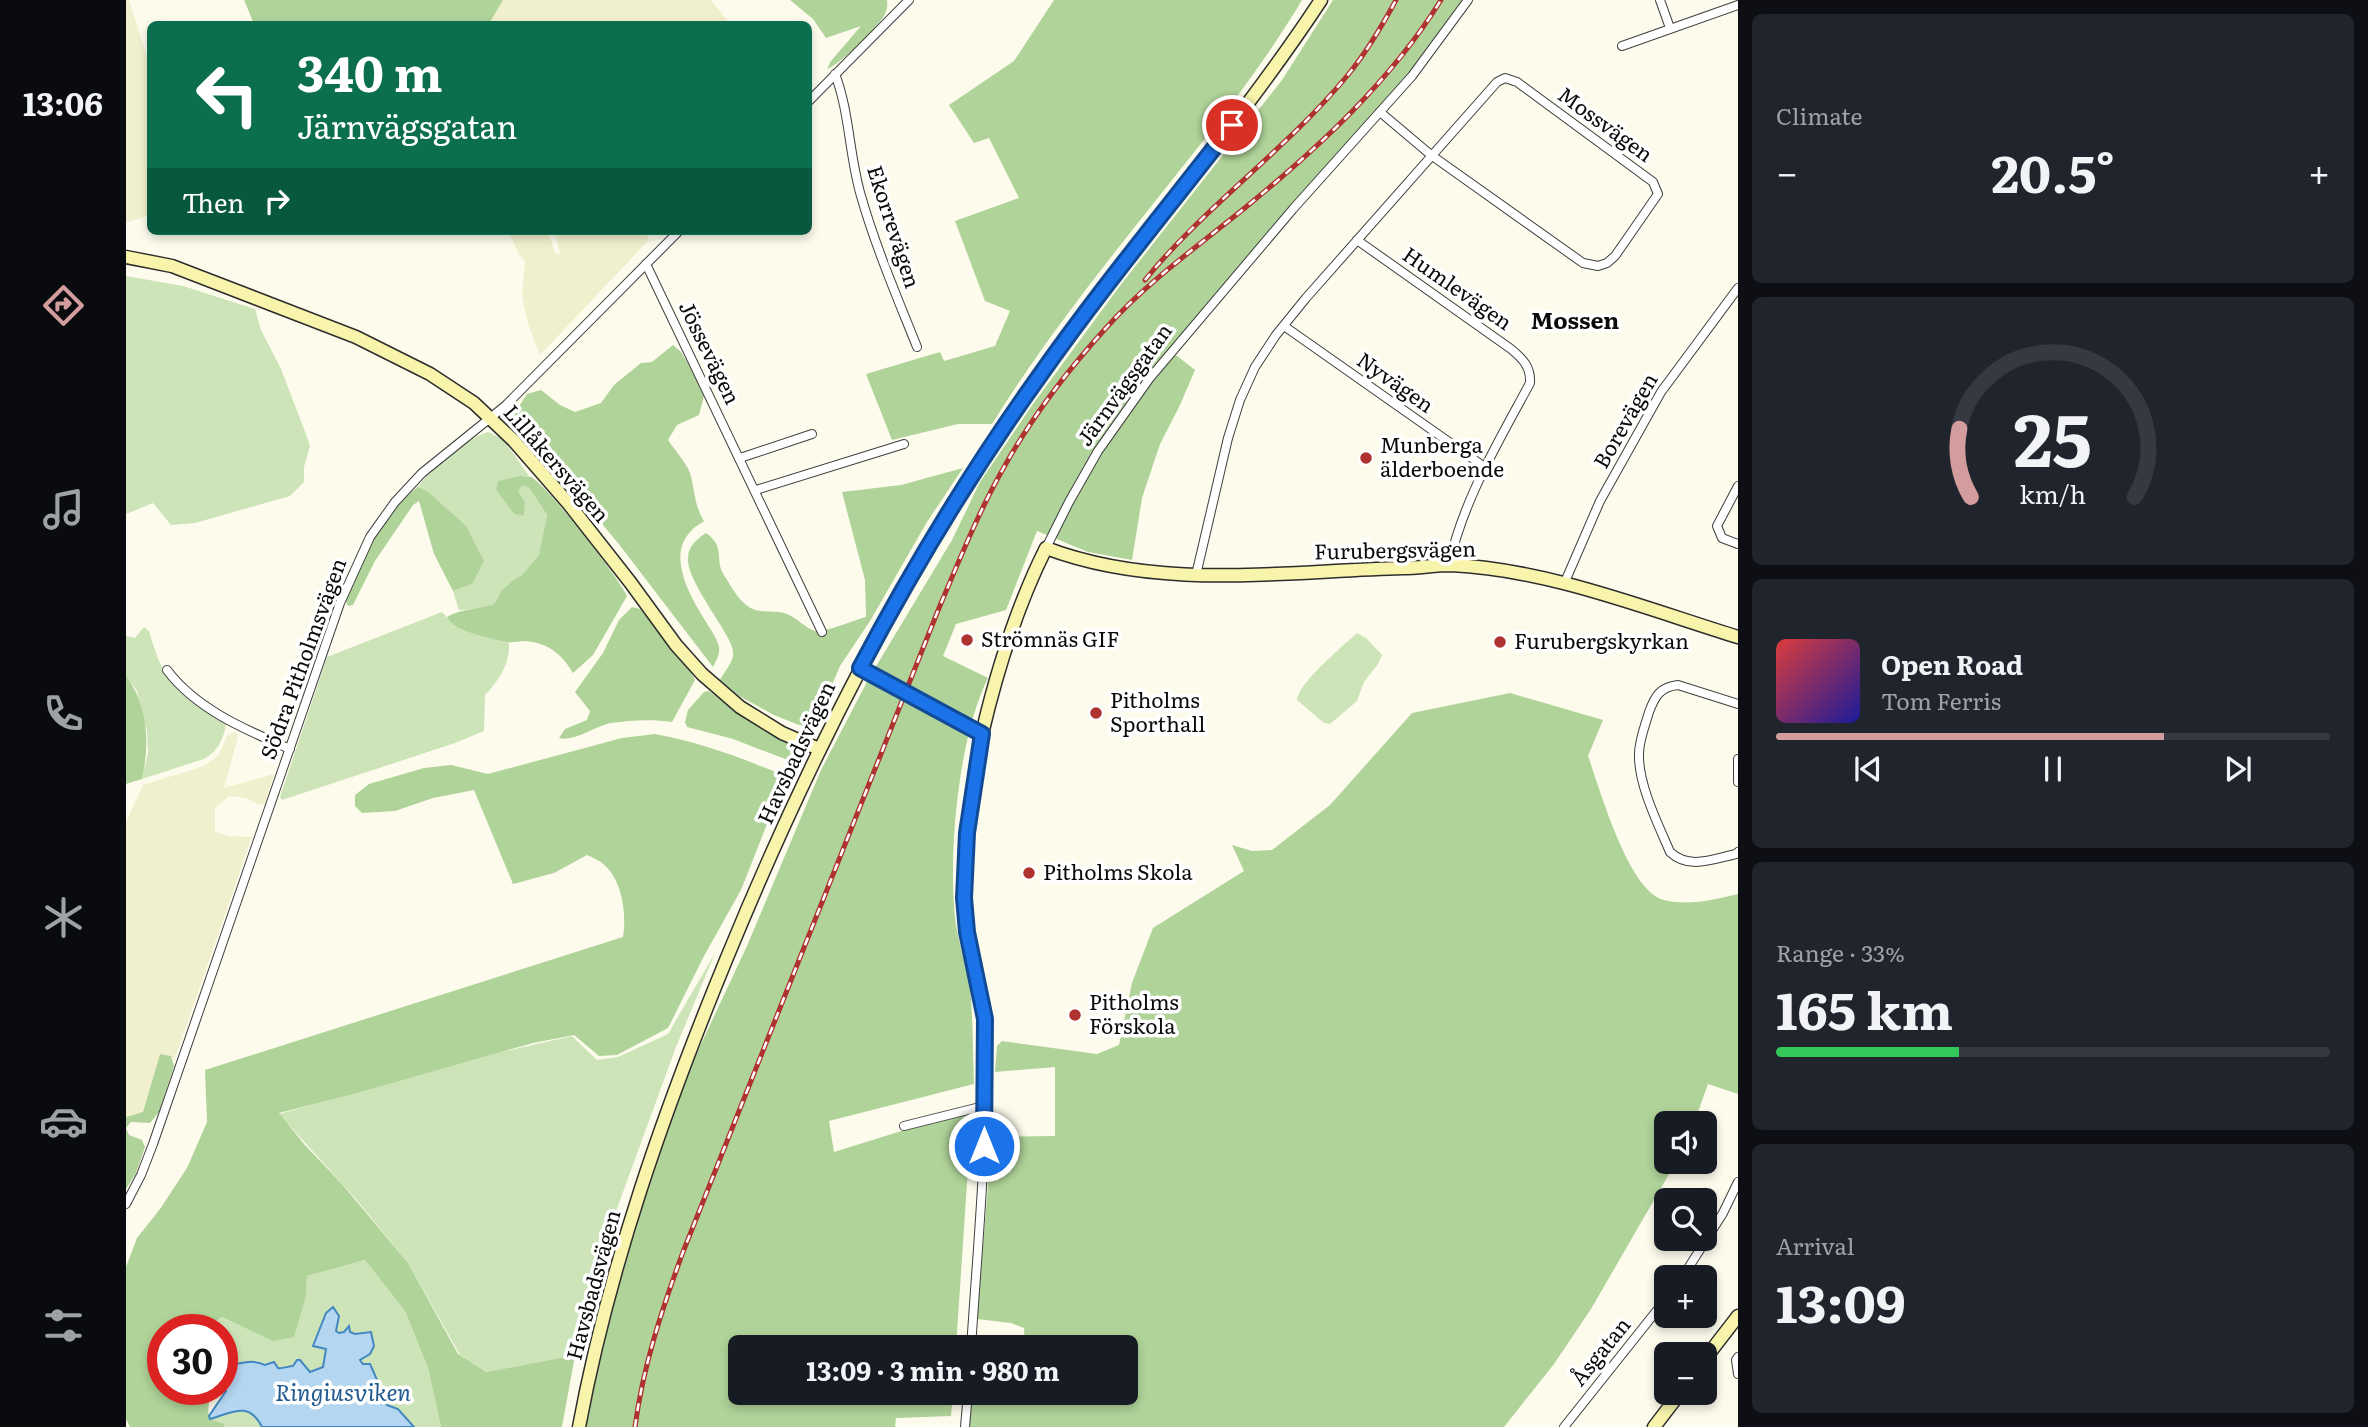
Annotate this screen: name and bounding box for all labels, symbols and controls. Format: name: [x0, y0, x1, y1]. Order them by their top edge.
text: 340 m: [297, 34, 443, 107]
icon: left: [182, 49, 273, 140]
text: 13:06: [23, 78, 103, 126]
street label: Mossvägen: [1553, 78, 1660, 168]
pin: [1202, 95, 1262, 155]
text: Climate: [1776, 98, 1862, 132]
text: Järnvägsgatan: [297, 101, 517, 149]
icon: arrive: [1213, 106, 1251, 144]
text: 20.5°: [1991, 132, 2115, 209]
text: −: [1776, 142, 1798, 199]
text: +: [2308, 142, 2330, 199]
street label: Ekorrevägen: [861, 161, 930, 292]
text: Then: [182, 182, 244, 221]
icon: right: [258, 182, 296, 220]
street label: Humlevägen: [1397, 238, 1520, 336]
icon: directions: [39, 281, 88, 330]
street label: Jössevägen: [673, 295, 750, 409]
district label: Mossen: [1531, 302, 1619, 336]
street label: Järnvägsgatan: [1068, 316, 1178, 451]
street label: Nyvägen: [1352, 343, 1441, 419]
street label: Borevägen: [1584, 366, 1664, 473]
text: 25: [2014, 381, 2092, 489]
street label: Lillåkersvägen: [498, 397, 618, 528]
place label: Munberga älderboende: [1380, 428, 1504, 483]
marker: Munberga älderboende: [1358, 450, 1374, 466]
text: km/h: [2020, 475, 2086, 512]
icon: music: [39, 485, 88, 534]
street label: Furubergsvägen: [1314, 532, 1476, 565]
street label: Södra Pitholmsvägen: [251, 553, 353, 763]
place label: Strömnäs GIF: [981, 622, 1119, 653]
place label: Furubergskyrkan: [1514, 624, 1689, 655]
marker: Strömnäs GIF: [959, 632, 975, 648]
marker: Furubergskyrkan: [1492, 634, 1508, 650]
text: Open Road: [1881, 644, 2023, 683]
street label: Havsbadsvägen: [748, 675, 841, 828]
place label: Pitholms Sporthall: [1110, 683, 1205, 738]
text: Tom Ferris: [1881, 683, 2001, 717]
icon: phone: [39, 689, 88, 738]
marker: Pitholms Sporthall: [1088, 705, 1104, 721]
icon: previous: [1849, 750, 1887, 788]
icon: pause: [2034, 750, 2072, 788]
icon: next: [2219, 750, 2257, 788]
place label: Pitholms Skola: [1043, 855, 1193, 886]
marker: Pitholms Skola: [1021, 865, 1037, 881]
icon: climate: [39, 893, 88, 942]
text: Range · 33%: [1776, 935, 1905, 969]
text: 165 km: [1776, 969, 1953, 1046]
place label: Pitholms Förskola: [1089, 985, 1179, 1040]
marker: Pitholms Förskola: [1067, 1007, 1083, 1023]
icon: car: [39, 1097, 88, 1146]
position arrow: [947, 1109, 1021, 1183]
map controls: [1654, 1111, 1717, 1405]
button: sound: [1654, 1111, 1717, 1174]
button: search: [1654, 1188, 1717, 1251]
street label: Havsbadsvägen: [557, 1206, 627, 1363]
text: Arrival: [1776, 1228, 1855, 1262]
text: 13:09: [1776, 1262, 1906, 1339]
button: +: [1654, 1265, 1717, 1328]
icon: filters: [39, 1301, 88, 1350]
street label: Åsgatan: [1562, 1309, 1636, 1391]
speed limit sign: 30: [147, 1314, 238, 1405]
button: −: [1654, 1342, 1717, 1405]
text: 13:09 · 3 min · 980 m: [806, 1350, 1060, 1389]
water label: Ringiusviken: [275, 1374, 411, 1408]

